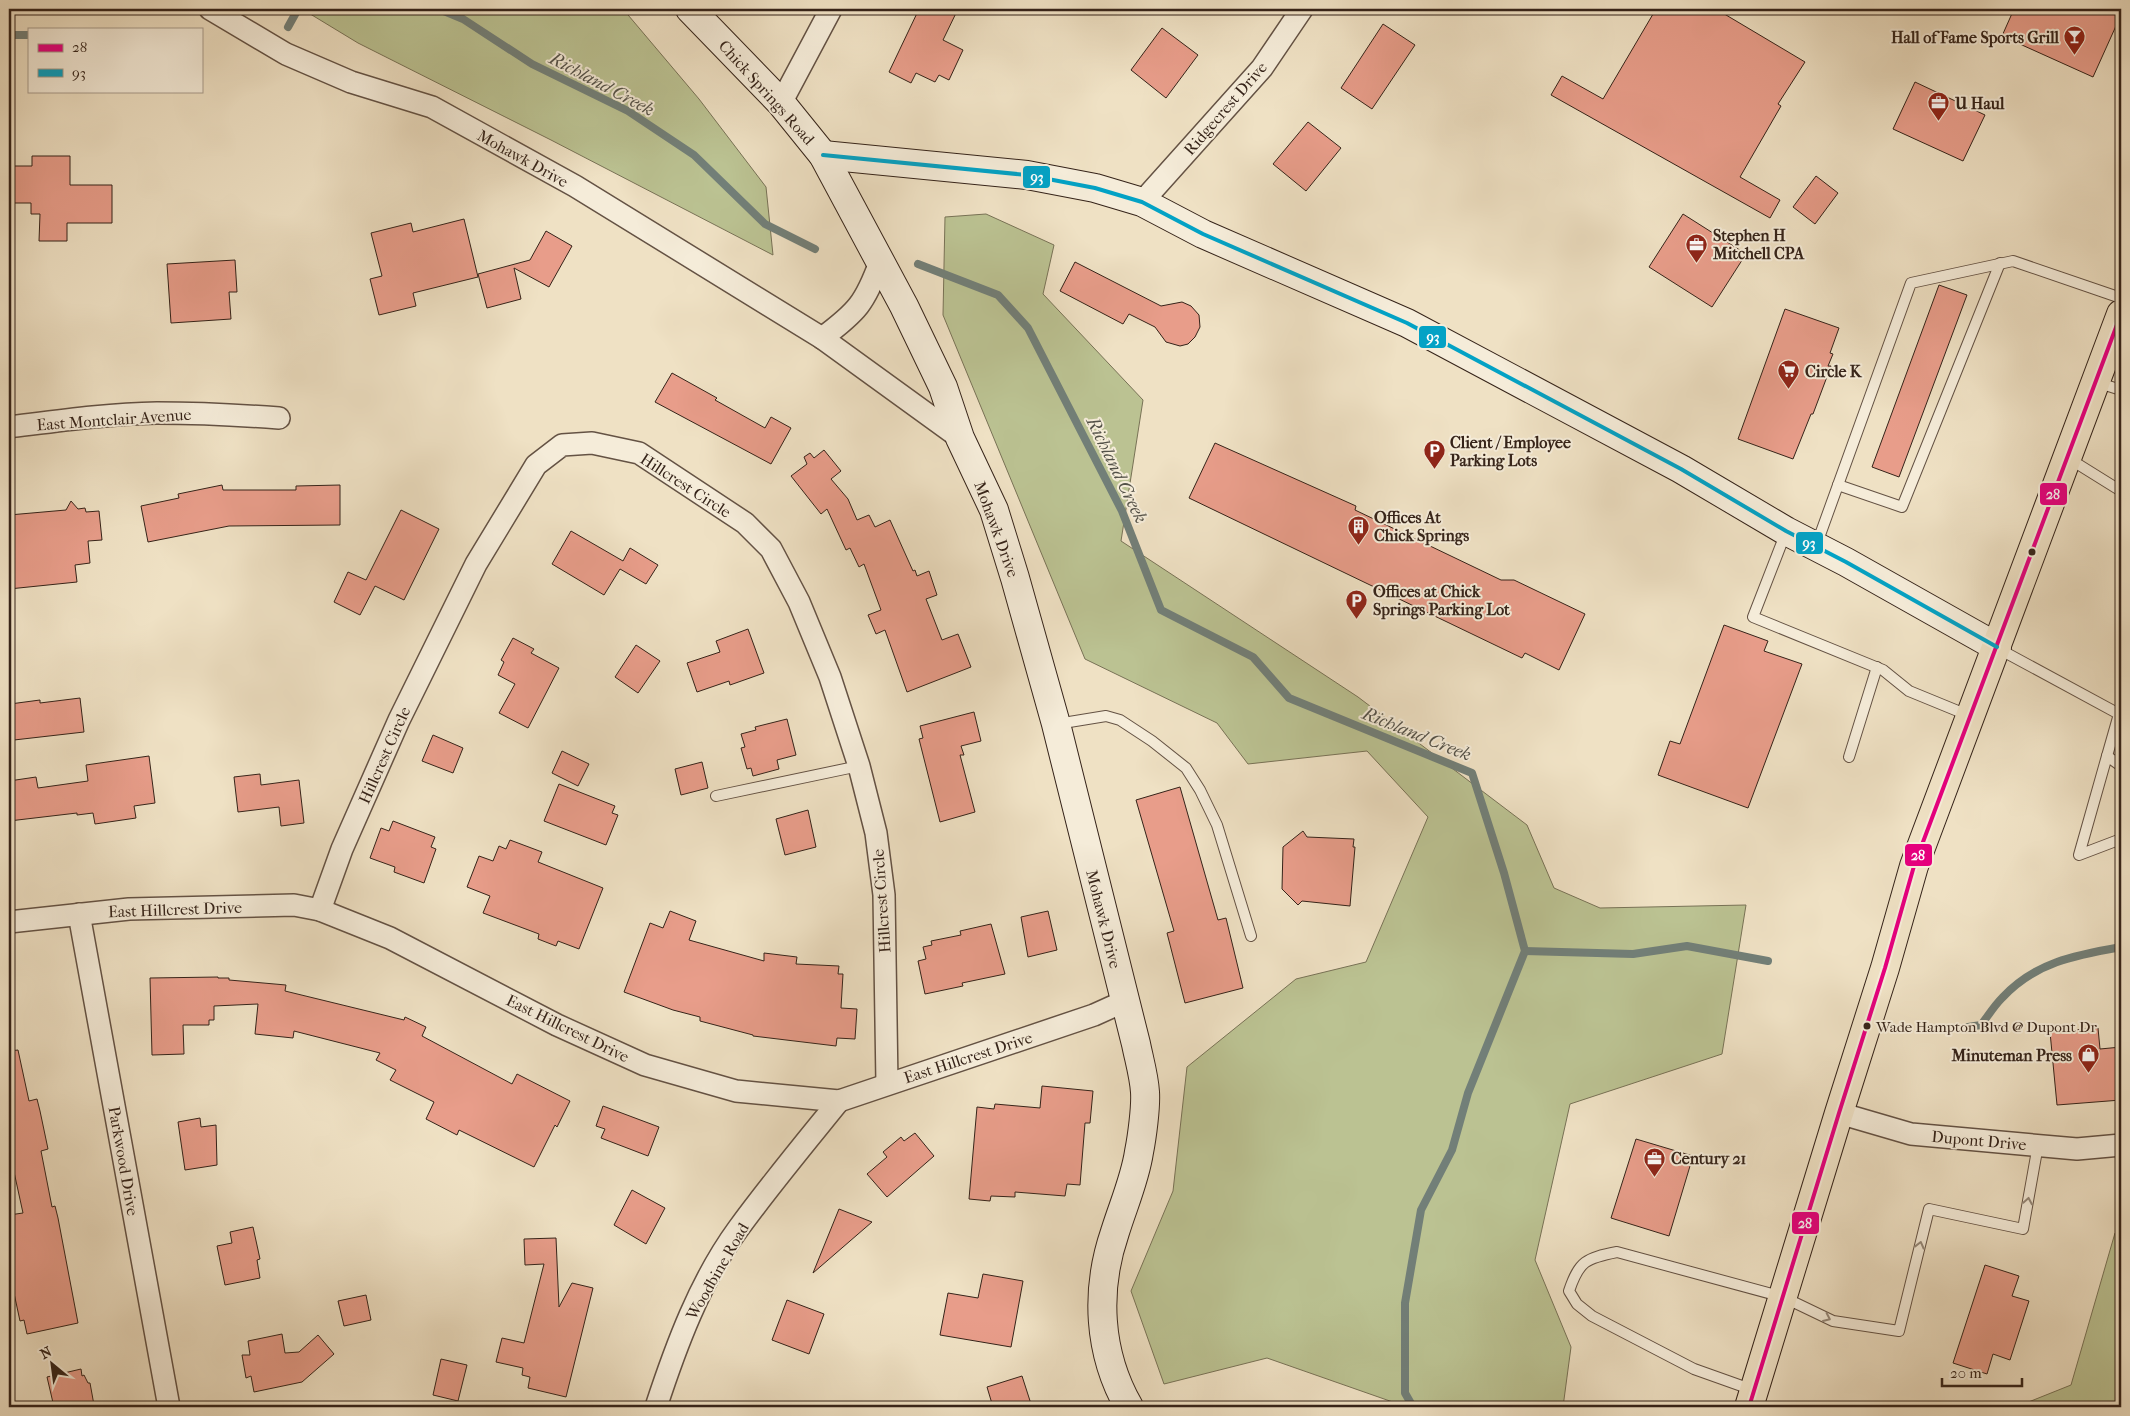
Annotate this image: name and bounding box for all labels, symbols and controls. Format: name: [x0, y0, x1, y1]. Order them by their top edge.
bar icon: Hall of Fame Sports Grill: [2063, 25, 2087, 56]
legend: [28, 28, 202, 92]
place label: Hall of Fame Sports Grill: [1891, 28, 2060, 48]
street label: Chick Springs Road: [715, 36, 819, 149]
text: 28: [72, 38, 87, 56]
water label: Richland Creek: [545, 48, 658, 121]
street label: Ridgecrest Drive: [1180, 58, 1271, 159]
text: 93: [72, 64, 86, 82]
office icon: U Haul: [1927, 91, 1951, 122]
place label: U Haul: [1954, 94, 2005, 113]
street label: Mohawk Drive: [474, 126, 572, 191]
line badge: 93: [1022, 165, 1051, 189]
text: 93: [1029, 169, 1044, 186]
place label: Stephen H Mitchell CPA: [1712, 226, 1805, 263]
office icon: Stephen H Mitchell CPA: [1685, 232, 1709, 263]
line badge: 93: [1418, 325, 1447, 349]
text: 93: [1425, 329, 1440, 346]
supermarket icon: Circle K: [1777, 359, 1801, 390]
place label: Circle K: [1805, 362, 1863, 381]
street label: East Montclair Avenue: [36, 405, 192, 434]
water label: Richland Creek: [1081, 413, 1151, 527]
place label: Client / Employee Parking Lots: [1450, 433, 1571, 471]
parking icon: Client / Employee Parking Lots: [1422, 439, 1446, 470]
street label: Hillcrest Circle: [637, 449, 735, 522]
street label: Mohawk Drive: [970, 478, 1023, 580]
line badge: 28: [2039, 482, 2068, 506]
text: 28: [2046, 486, 2060, 503]
place label: Offices At Chick Springs: [1374, 508, 1469, 546]
building icon: Offices At Chick Springs: [1346, 514, 1370, 545]
line badge: 93: [1795, 531, 1824, 555]
text: 93: [1801, 535, 1816, 552]
unlabelled marker: [2027, 547, 2037, 557]
place label: Offices at Chick Springs Parking Lot: [1373, 582, 1510, 620]
parking icon: Offices at Chick Springs Parking Lot: [1345, 588, 1369, 619]
water label: Richland Creek: [1359, 703, 1474, 766]
street label: Hillcrest Circle: [355, 704, 414, 807]
line badge: 28: [1904, 843, 1933, 867]
text: 28: [1911, 847, 1925, 864]
street label: Hillcrest Circle: [868, 848, 895, 954]
street label: Mohawk Drive: [1082, 868, 1125, 970]
street label: East Hillcrest Drive: [108, 898, 242, 921]
street label: East Hillcrest Drive: [503, 991, 632, 1066]
place label: Wade Hampton Blvd @ Dupont Dr: [1875, 1018, 2097, 1036]
marker: Wade Hampton Blvd @ Dupont Dr: [1862, 1021, 1872, 1031]
street label: East Hillcrest Drive: [901, 1028, 1035, 1087]
shop icon: Minuteman Press: [2076, 1043, 2100, 1074]
place label: Minuteman Press: [1950, 1046, 2072, 1065]
street label: Parkwood Drive: [105, 1105, 143, 1217]
street label: Dupont Drive: [1931, 1127, 2027, 1154]
office icon: Century 21: [1643, 1146, 1667, 1177]
place label: Century 21: [1671, 1149, 1747, 1169]
one-way arrow: [2023, 1197, 2033, 1206]
line badge: 28: [1791, 1211, 1820, 1235]
text: 28: [1798, 1215, 1812, 1232]
street label: Woodbine Road: [682, 1219, 753, 1324]
one-way arrow: [1914, 1241, 1925, 1250]
one-way arrow: [1821, 1311, 1830, 1321]
north arrow: [28, 1338, 78, 1388]
text: N: [37, 1343, 55, 1363]
scale bar: [1942, 1356, 2022, 1388]
text: 20 m: [1950, 1364, 1982, 1382]

